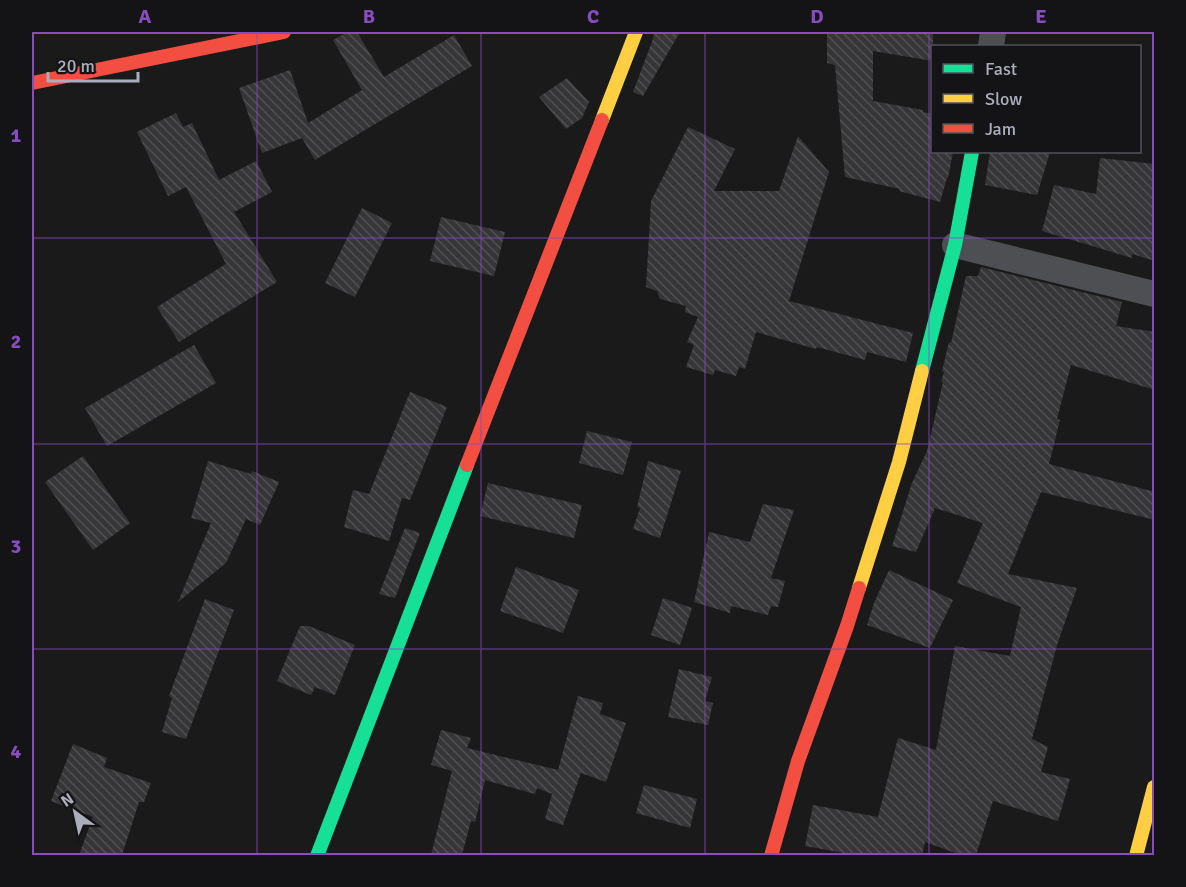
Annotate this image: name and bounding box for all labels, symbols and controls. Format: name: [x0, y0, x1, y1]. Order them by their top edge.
text: A: [139, 4, 152, 29]
text: B: [363, 4, 375, 29]
text: C: [587, 4, 599, 29]
text: D: [810, 4, 824, 29]
text: E: [1035, 4, 1047, 29]
scale bar: [48, 45, 138, 83]
legend: [931, 45, 1141, 153]
text: 20 m: [57, 55, 95, 77]
text: Fast: [985, 58, 1017, 80]
text: Slow: [985, 88, 1022, 110]
text: Jam: [985, 118, 1016, 140]
text: 1: [11, 123, 22, 148]
text: 2: [11, 329, 21, 354]
text: 3: [11, 534, 21, 559]
text: 4: [11, 739, 22, 764]
north arrow: [45, 782, 105, 842]
text: N: [57, 789, 77, 812]

